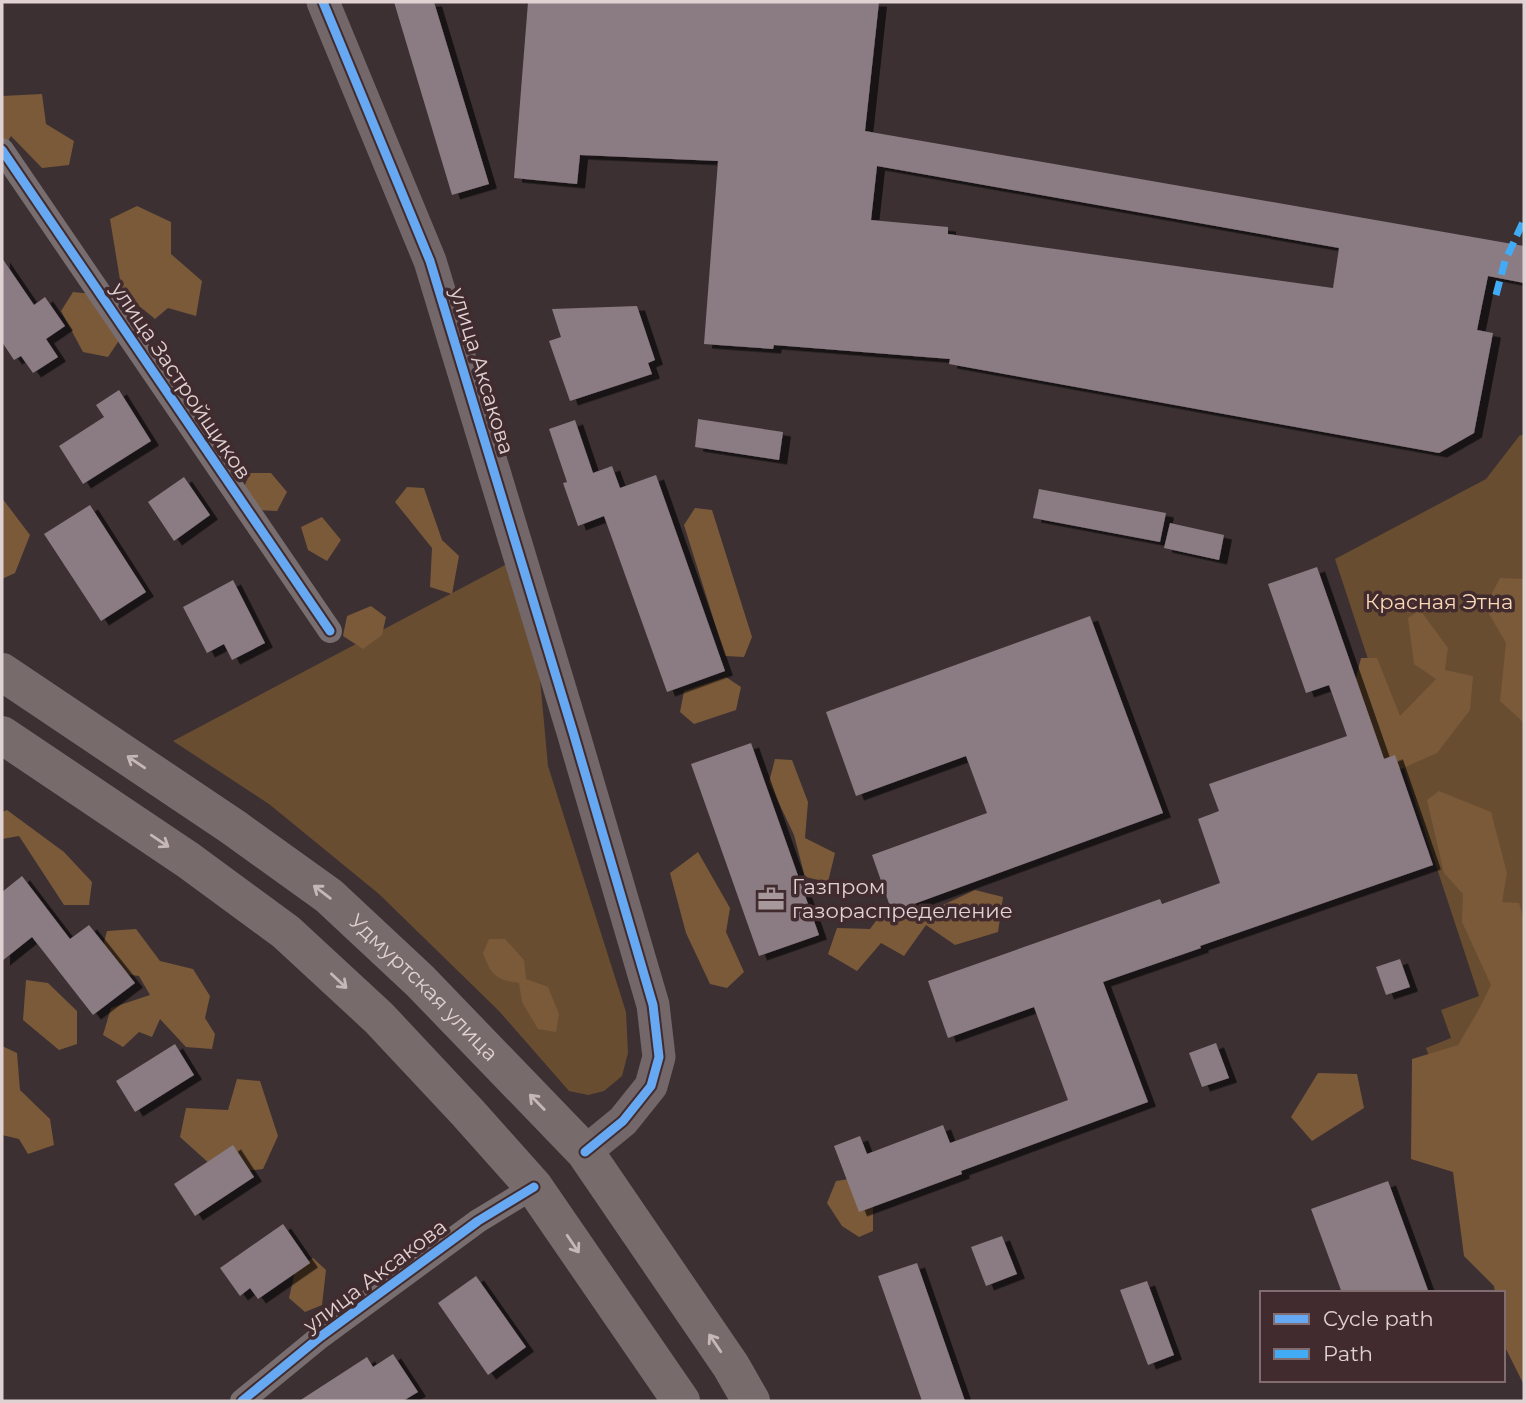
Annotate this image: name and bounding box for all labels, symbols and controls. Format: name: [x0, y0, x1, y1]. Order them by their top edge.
street label: улица Застройщиков: [106, 277, 257, 484]
street label: улица Аксакова: [445, 284, 520, 457]
park label: Красная Этна: [1365, 589, 1513, 614]
one-way arrow: [127, 754, 146, 769]
one-way arrow: [150, 834, 169, 848]
place label: Газпром газораспределение: [792, 874, 1013, 923]
office icon: Газпром газораспределение: [756, 884, 786, 914]
one-way arrow: [314, 885, 332, 900]
street label: Удмуртская улица: [344, 908, 503, 1066]
one-way arrow: [330, 973, 348, 989]
one-way arrow: [529, 1094, 546, 1111]
street label: улица Аксакова: [297, 1214, 451, 1338]
one-way arrow: [566, 1234, 580, 1253]
legend: [1260, 1291, 1505, 1382]
text: Cycle path: [1323, 1306, 1434, 1331]
one-way arrow: [708, 1334, 723, 1353]
text: Path: [1323, 1341, 1373, 1366]

